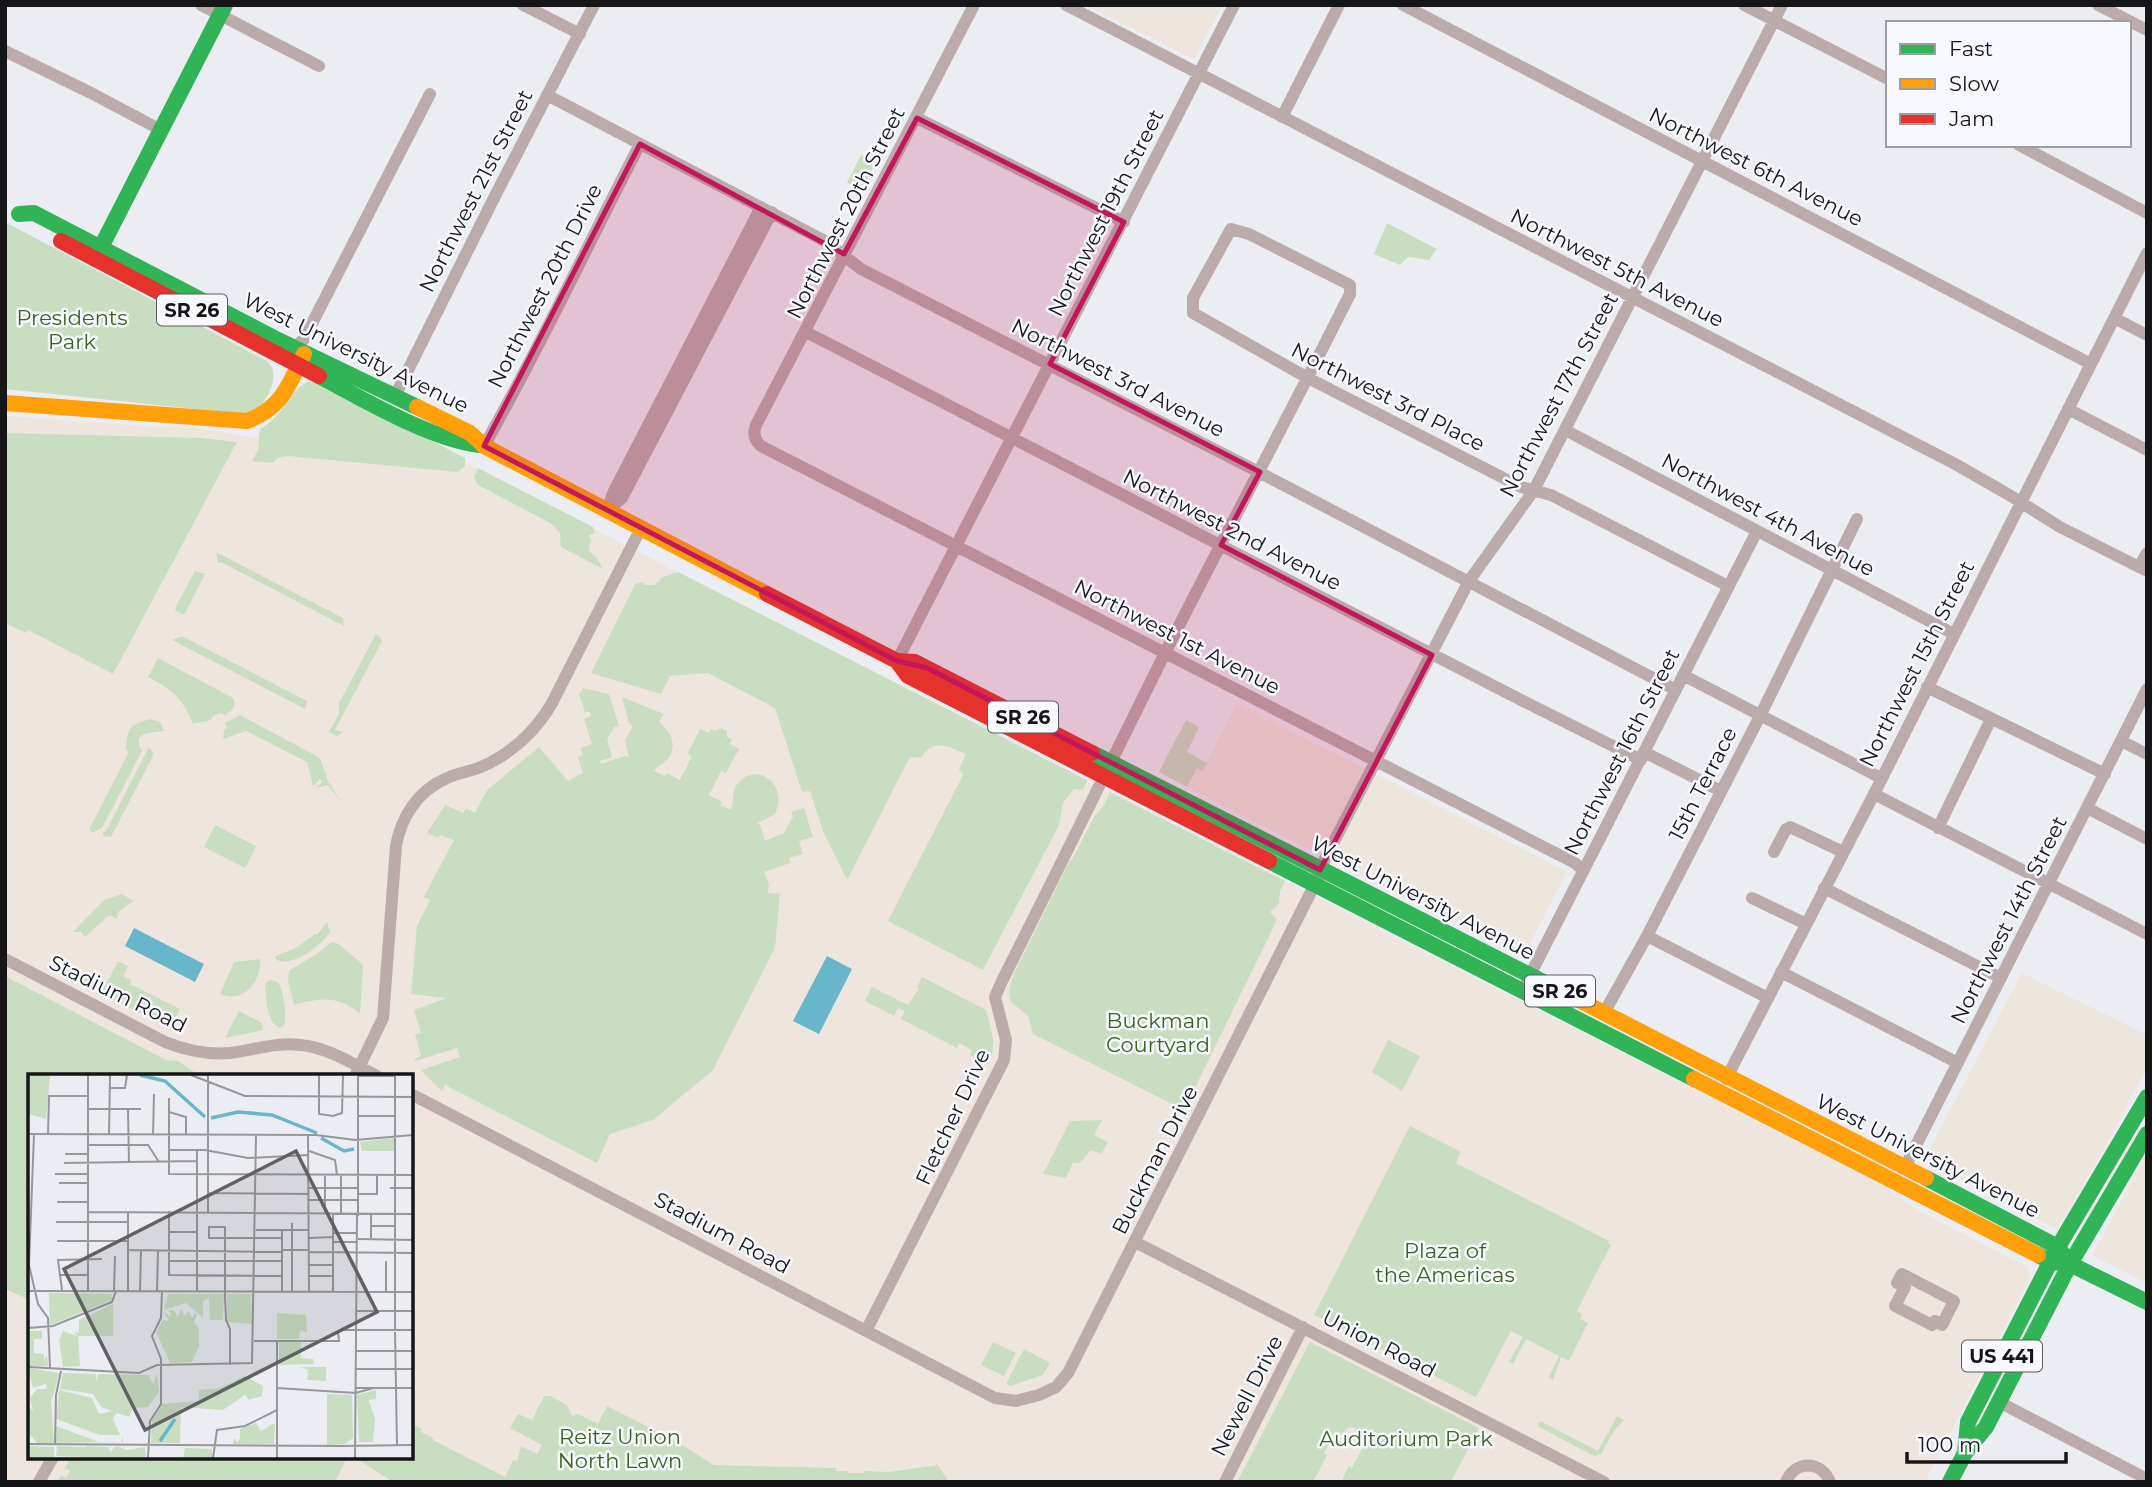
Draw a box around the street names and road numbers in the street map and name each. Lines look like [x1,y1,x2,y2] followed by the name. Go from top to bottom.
[414,85,538,296] street label: Northwest 21st Street
[1645,102,1867,231] street label: Northwest 6th Avenue
[781,103,910,323] street label: Northwest 20th Street
[1042,105,1169,320] street label: Northwest 19th Street
[482,179,607,392] street label: Northwest 20th Drive
[1506,203,1728,332] street label: Northwest 5th Avenue
[240,287,473,418] street label: West University Avenue
[1494,288,1623,501] street label: Northwest 17th Street
[157,294,227,326] road number: SR 26
[1008,313,1229,442] street label: Northwest 3rd Avenue
[1287,337,1489,456] street label: Northwest 3rd Place
[1657,448,1879,581] street label: Northwest 4th Avenue
[1119,464,1346,596] street label: Northwest 2nd Avenue
[1854,557,1979,771] street label: Northwest 15th Street
[1070,574,1284,699] street label: Northwest 1st Avenue
[1559,644,1685,859] street label: Northwest 16th Street
[988,702,1058,732] road number: SR 26
[1663,723,1742,845] street label: 15th Terrace
[1945,812,2072,1028] street label: Northwest 14th Street
[1307,830,1539,965] street label: West University Avenue
[45,949,191,1038] street label: Stadium Road
[1525,976,1595,1007] road number: SR 26
[910,1045,995,1189] street label: Fletcher Drive
[1106,1081,1203,1238] street label: Buckman Drive
[1812,1088,2044,1223] street label: West University Avenue
[650,1186,794,1279] street label: Stadium Road
[1318,1304,1440,1383] street label: Union Road
[1205,1331,1288,1460] street label: Newell Drive
[1962,1340,2042,1372] road number: US 441

